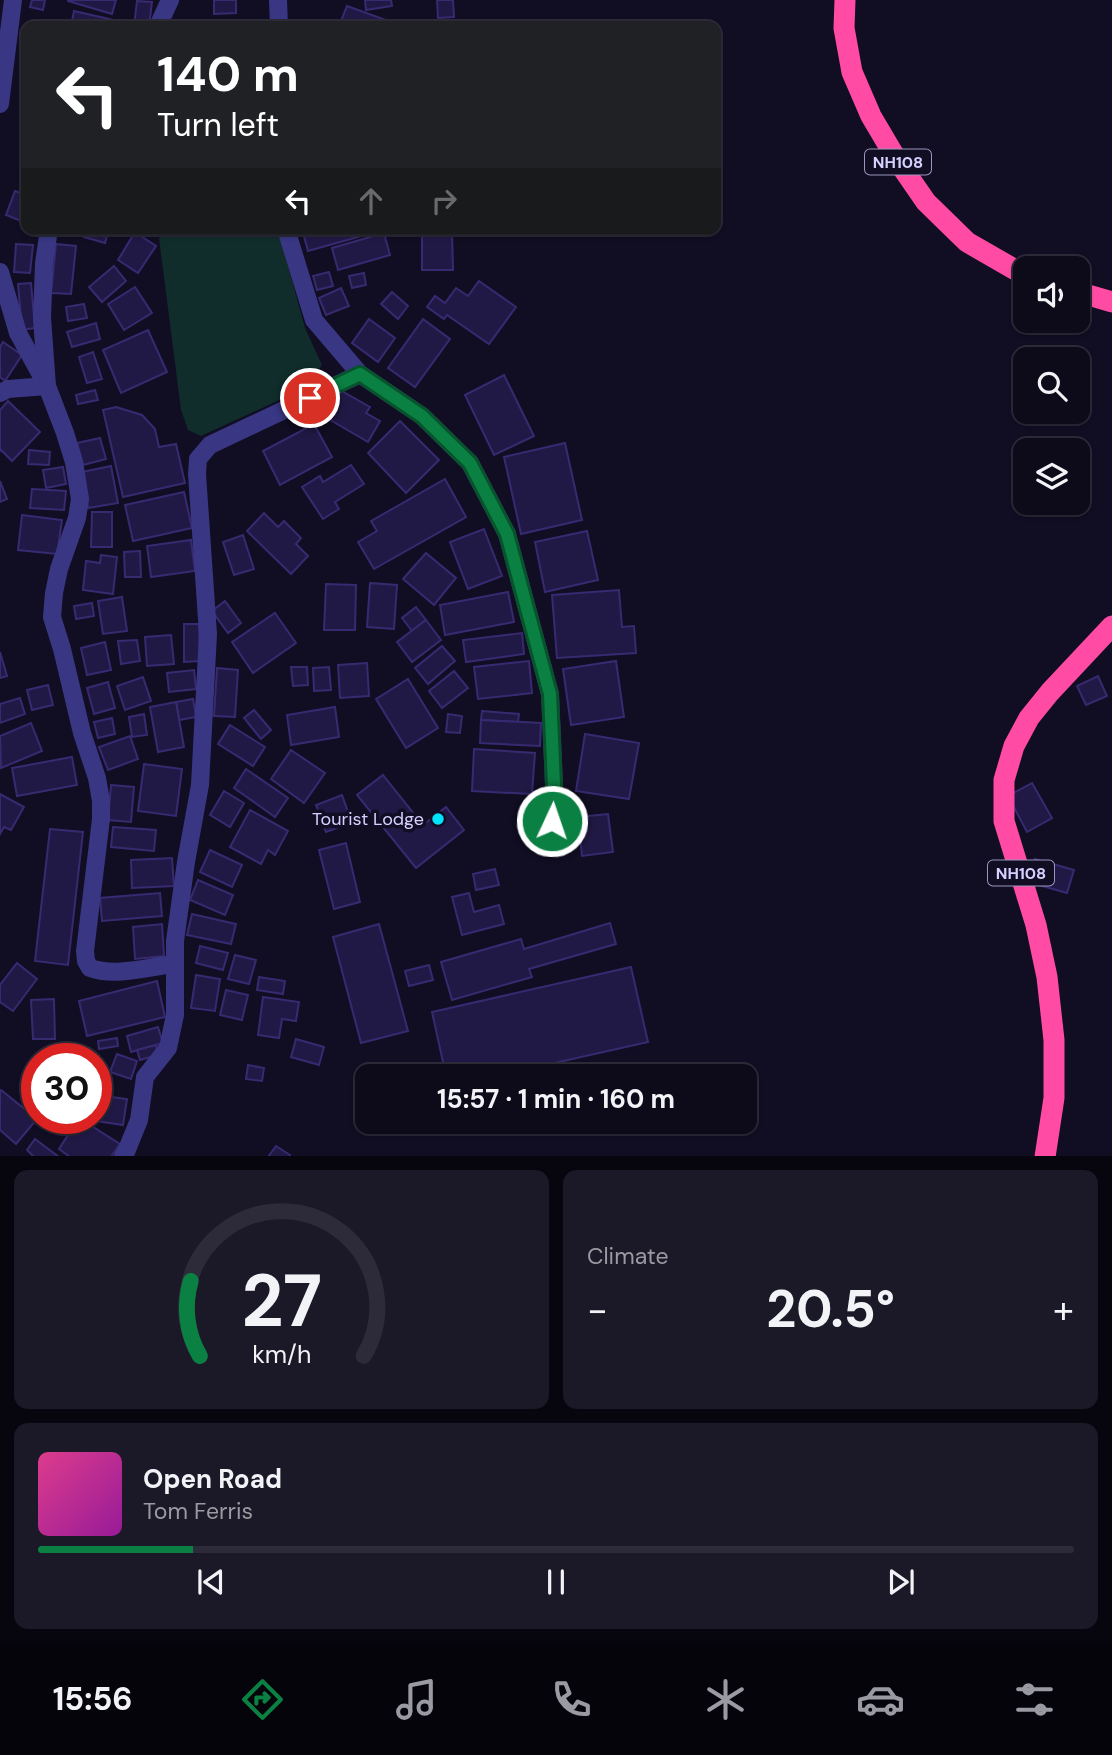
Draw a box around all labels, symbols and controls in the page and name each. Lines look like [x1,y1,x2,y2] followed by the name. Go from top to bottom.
[157,42,299,106] text: 140 m
[42,49,133,140] icon: left
[157,104,279,146] text: Turn left
[865,150,931,174] road number: NH108
[279,182,317,220] icon: left
[352,182,390,220] icon: ahead
[425,182,463,220] icon: right
[1013,256,1090,515] map controls
[1013,256,1090,333] button: sound
[1013,347,1090,424] button: search
[280,368,340,428] pin
[291,379,329,417] icon: arrive
[1013,438,1090,515] button: layers
[515,784,589,858] position arrow
[312,807,424,831] place label: Tourist Lodge
[430,811,446,827] marker: Tourist Lodge
[988,860,1054,886] road number: NH108
[21,1043,112,1134] speed limit sign: 30
[437,1082,675,1116] text: 15:57 · 1 min · 160 m
[587,1241,669,1271] text: Climate
[241,1254,322,1349] text: 27
[766,1275,895,1343] text: 20.5°
[587,1285,608,1335] text: −
[1053,1285,1074,1335] text: +
[252,1337,311,1370] text: km/h
[143,1462,282,1496] text: Open Road
[143,1496,253,1526] text: Tom Ferris
[192,1563,230,1601] icon: previous
[537,1563,575,1601] icon: pause
[882,1563,920,1601] icon: next
[238,1675,287,1724] icon: directions
[392,1675,441,1724] icon: music
[547,1675,596,1724] icon: phone
[701,1675,750,1724] icon: climate
[856,1675,905,1724] icon: car
[1010,1675,1059,1724] icon: filters
[53,1678,133,1720] text: 15:56

